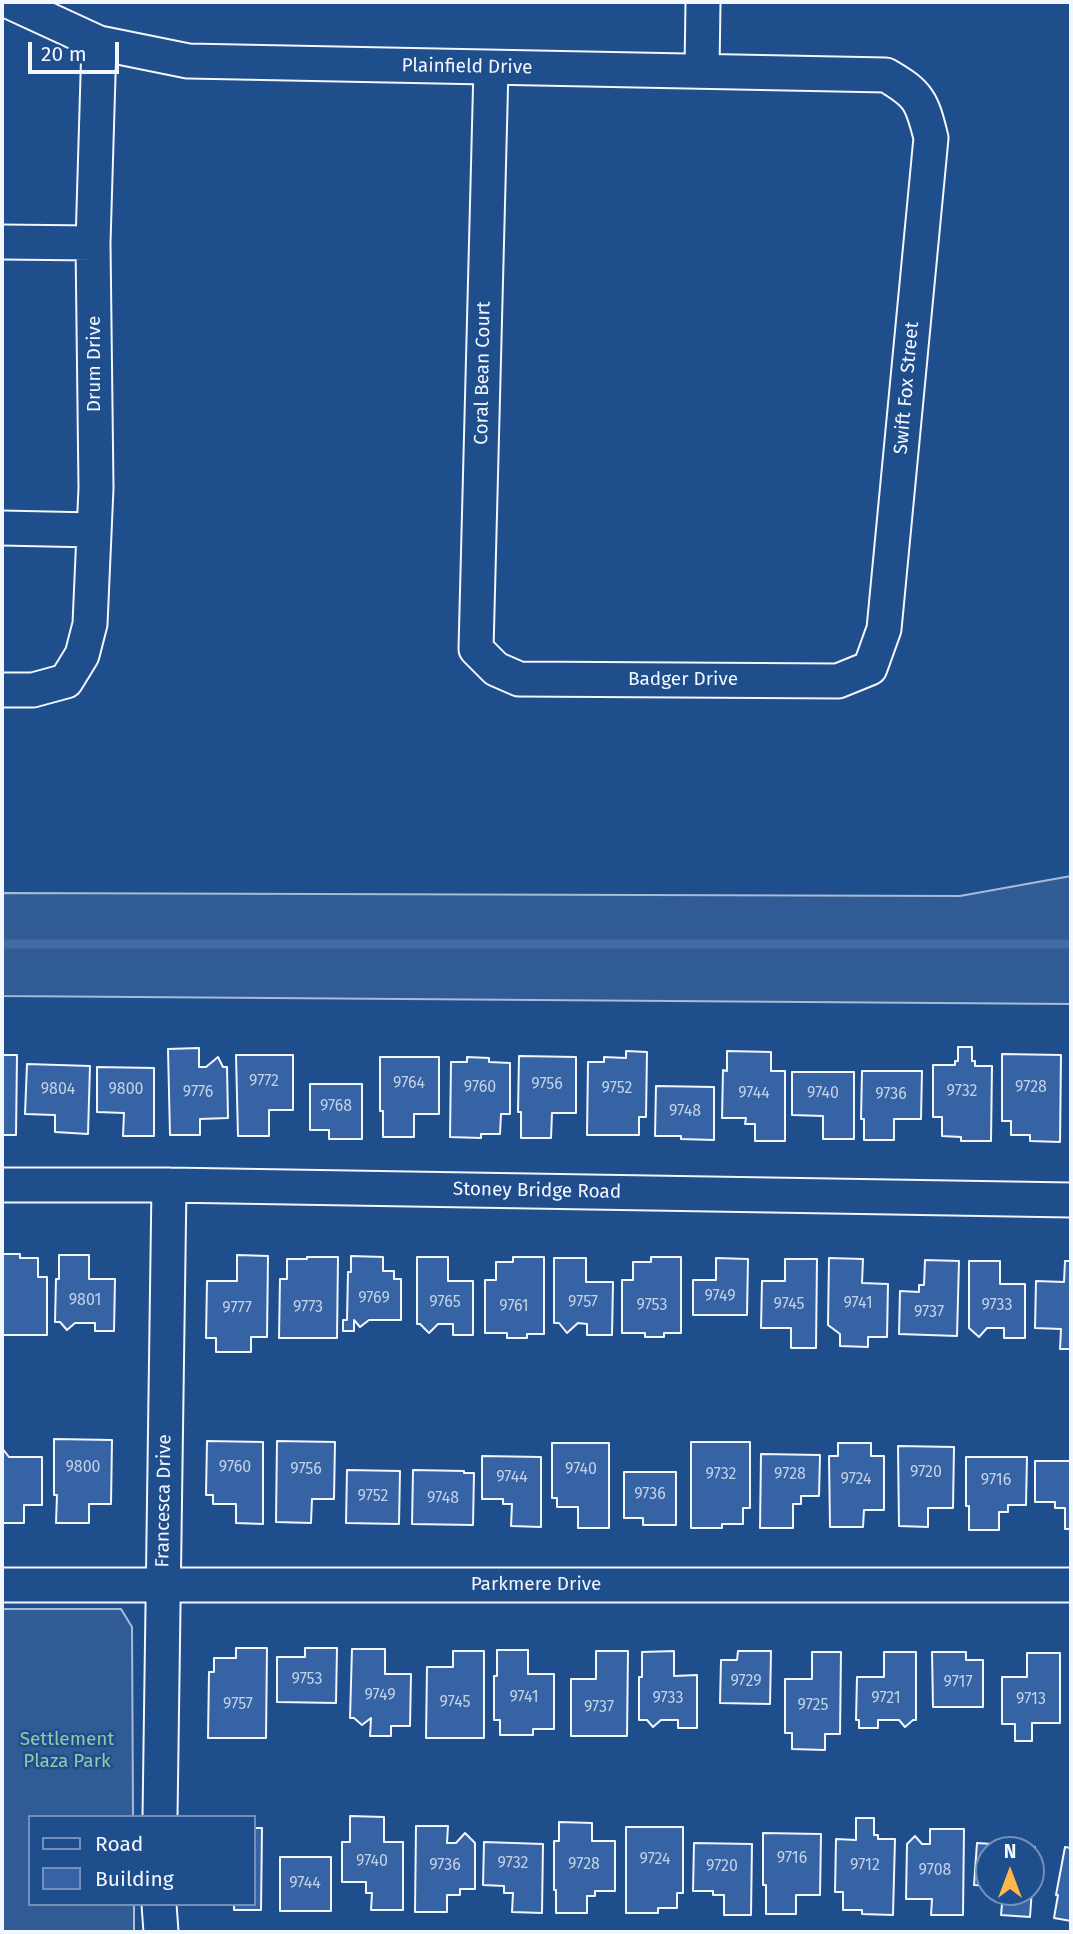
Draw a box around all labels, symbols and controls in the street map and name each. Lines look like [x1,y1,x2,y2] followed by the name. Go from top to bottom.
[32,28,122,72] scale bar
[41,41,87,67] text: 20 m
[401,54,533,80] street label: Plainfield Drive
[470,301,496,445] street label: Coral Bean Court
[84,316,106,412] street label: Drum Drive
[890,321,924,455] street label: Swift Fox Street
[628,669,738,691] street label: Badger Drive
[249,1072,279,1092] house number: 9772
[393,1074,425,1094] house number: 9764
[531,1075,563,1095] house number: 9756
[464,1078,496,1098] house number: 9760
[1015,1078,1047,1098] house number: 9728
[602,1079,632,1099] house number: 9752
[41,1080,75,1100] house number: 9804
[108,1080,144,1100] house number: 9800
[947,1082,977,1102] house number: 9732
[183,1083,213,1103] house number: 9776
[738,1084,770,1104] house number: 9744
[807,1084,839,1104] house number: 9740
[875,1085,907,1105] house number: 9736
[320,1097,352,1117] house number: 9768
[669,1102,701,1122] house number: 9748
[453,1178,621,1204] street label: Stoney Bridge Road
[704,1287,736,1307] house number: 9749
[358,1289,390,1309] house number: 9769
[69,1291,101,1311] house number: 9801
[429,1293,461,1313] house number: 9765
[568,1293,598,1313] house number: 9757
[843,1294,873,1314] house number: 9741
[774,1295,804,1315] house number: 9745
[637,1296,667,1316] house number: 9753
[981,1296,1013,1316] house number: 9733
[499,1297,529,1317] house number: 9761
[293,1298,323,1318] house number: 9773
[222,1299,252,1319] house number: 9777
[914,1303,944,1323] house number: 9737
[151,1434,177,1568] street label: Francesca Drive
[65,1458,101,1478] house number: 9800
[219,1458,251,1478] house number: 9760
[290,1460,322,1480] house number: 9756
[565,1460,597,1480] house number: 9740
[910,1463,942,1483] house number: 9720
[706,1465,736,1485] house number: 9732
[774,1465,806,1485] house number: 9728
[496,1468,528,1488] house number: 9744
[840,1470,872,1490] house number: 9724
[981,1471,1011,1491] house number: 9716
[634,1485,666,1505] house number: 9736
[358,1487,388,1507] house number: 9752
[427,1489,459,1509] house number: 9748
[471,1574,601,1596] street label: Parkmere Drive
[292,1670,322,1690] house number: 9753
[730,1672,762,1692] house number: 9729
[943,1673,973,1693] house number: 9717
[364,1686,396,1706] house number: 9749
[509,1688,539,1708] house number: 9741
[652,1689,684,1709] house number: 9733
[871,1689,901,1709] house number: 9721
[1016,1690,1046,1710] house number: 9713
[440,1693,470,1713] house number: 9745
[223,1695,253,1715] house number: 9757
[798,1696,828,1716] house number: 9725
[584,1698,614,1718] house number: 9737
[20,1729,114,1773] park label: Settlement Plaza Park
[28,1815,256,1906] legend
[95,1831,143,1857] text: Road
[975,1836,1045,1906] north arrow
[1004,1840,1016,1863] text: N
[777,1849,807,1869] house number: 9716
[639,1850,671,1870] house number: 9724
[356,1852,388,1872] house number: 9740
[498,1854,528,1874] house number: 9732
[568,1855,600,1875] house number: 9728
[429,1856,461,1876] house number: 9736
[850,1856,880,1876] house number: 9712
[706,1857,738,1877] house number: 9720
[919,1861,951,1881] house number: 9708
[95,1866,174,1892] text: Building
[289,1874,321,1894] house number: 9744

